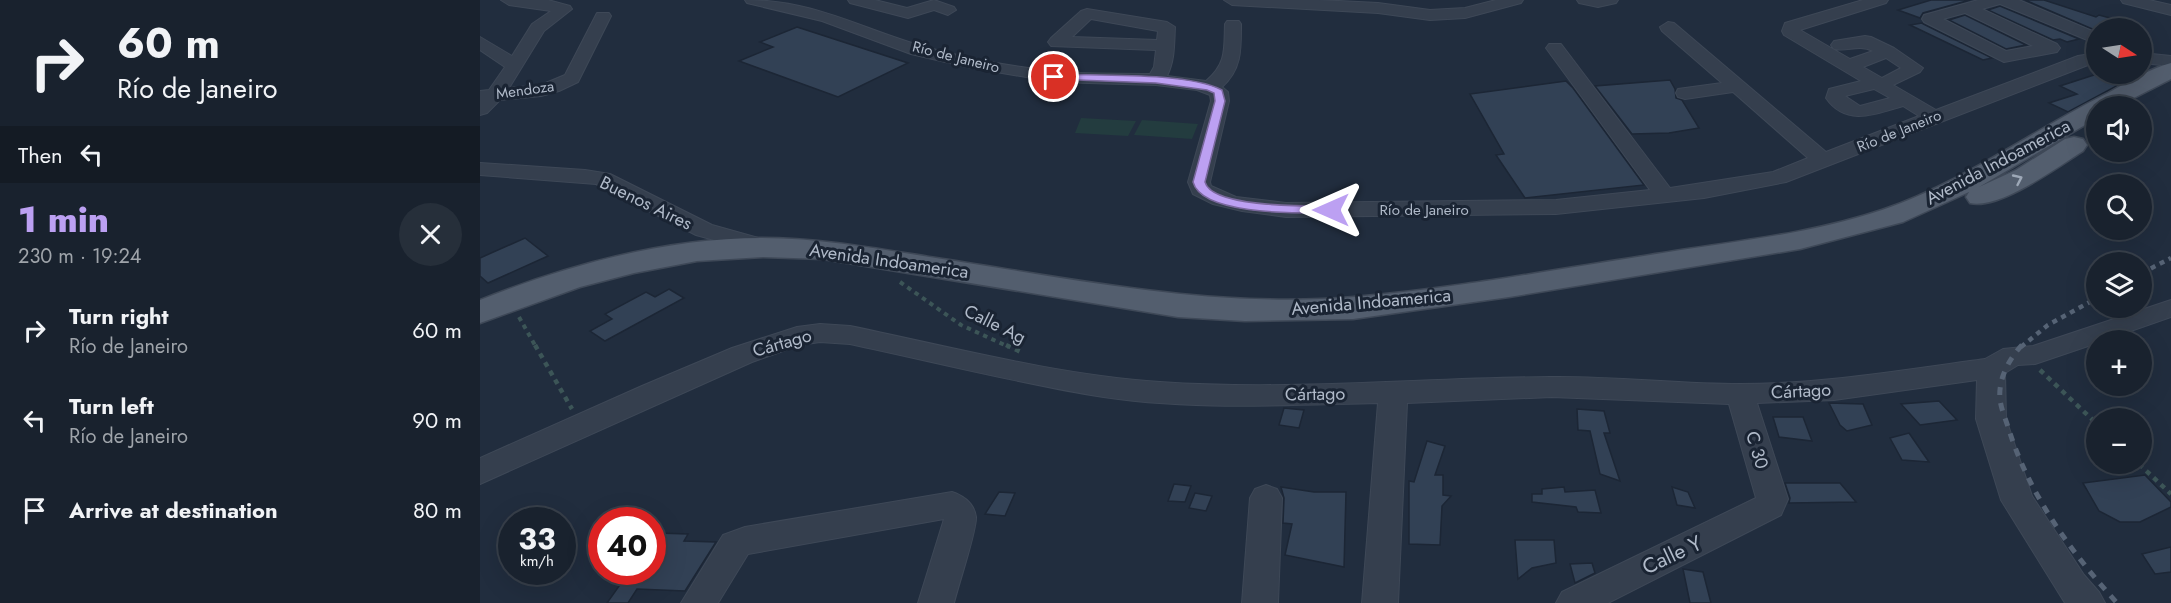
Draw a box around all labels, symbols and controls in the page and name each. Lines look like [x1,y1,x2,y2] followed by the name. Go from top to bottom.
[117,13,220,74] text: 60 m
[2086,18,2152,84] north arrow
[2086,18,2152,474] map controls
[18,24,96,102] icon: right
[910,36,1002,78] street label: Río de Janeiro
[1028,51,1079,102] pin
[1037,60,1070,93] icon: arrive
[117,69,278,108] text: Río de Janeiro
[495,75,555,105] street label: Mendoza
[2086,96,2152,162] button: sound
[1854,104,1944,158] street label: Río de Janeiro
[1921,113,2075,211] street label: Avenida Indoamerica
[75,138,108,171] icon: left
[18,139,63,171] text: Then
[596,169,696,237] street label: Buenos Aires
[2086,174,2152,240] button: search
[2012,175,2023,187] one-way arrow
[1299,178,1363,242] position arrow
[18,193,109,245] text: 1 min
[1379,199,1469,221] street label: Río de Janeiro
[399,203,462,266] button: close
[808,237,970,285] street label: Avenida Indoamerica
[18,242,141,271] text: 230 m · 19:24
[2086,252,2152,318] button: layers
[1290,282,1452,322] street label: Avenida Indoamerica
[960,298,1030,350] street label: Calle Ag
[69,300,169,332] text: Turn right
[18,314,51,347] icon: right
[412,314,462,346] text: 60 m
[749,322,815,364] street label: Cártago
[2086,330,2152,396] button: +
[69,332,188,361] text: Río de Janeiro
[1770,376,1832,406] street label: Cártago
[1285,380,1346,408] street label: Cártago
[69,390,154,422] text: Turn left
[18,404,51,437] icon: left
[412,404,462,436] text: 90 m
[2086,408,2152,474] button: −
[69,422,188,451] text: Río de Janeiro
[1739,428,1775,472] street label: C 30
[18,494,51,527] icon: arrive
[69,494,278,526] text: Arrive at destination
[413,494,462,526] text: 80 m
[588,507,666,585] speed limit sign: 40
[518,517,556,560] text: 33
[1637,528,1707,582] street label: Calle Y
[520,550,554,572] text: km/h

